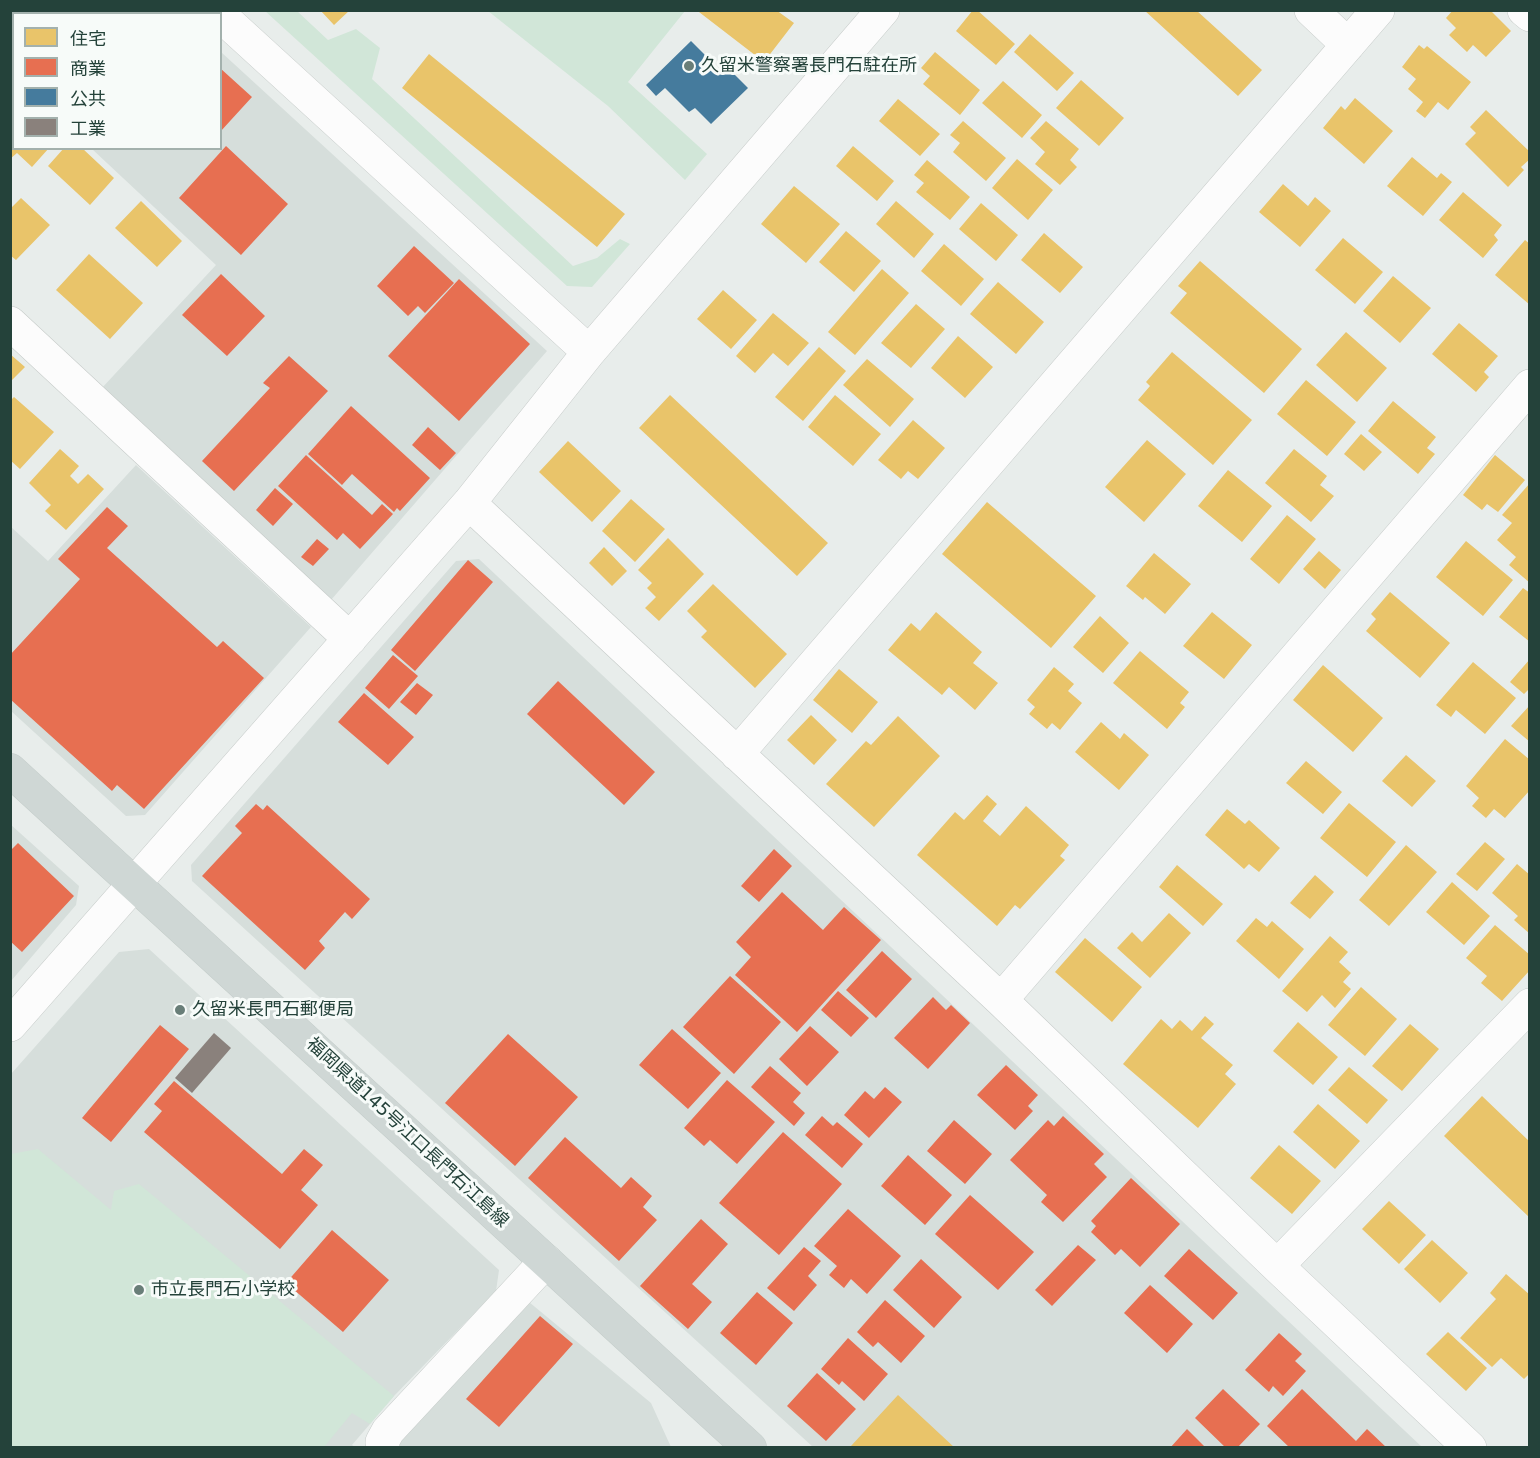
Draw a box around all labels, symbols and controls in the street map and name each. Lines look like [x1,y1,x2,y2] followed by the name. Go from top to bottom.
[12,12,222,150] legend
[70,28,106,49] text: 住宅
[701,55,917,77] place label: 久留米警察署長門石駐在所
[70,58,106,79] text: 商業
[682,59,696,73] marker: 久留米警察署長門石駐在所
[70,88,106,109] text: 公共
[70,118,106,139] text: 工業
[192,999,354,1021] place label: 久留米長門石郵便局
[173,1003,187,1017] marker: 久留米長門石郵便局
[302,1034,512,1232] street label: 福岡県道145号江口長門石江島線
[151,1279,295,1301] place label: 市立長門石小学校
[132,1283,146,1297] marker: 市立長門石小学校

